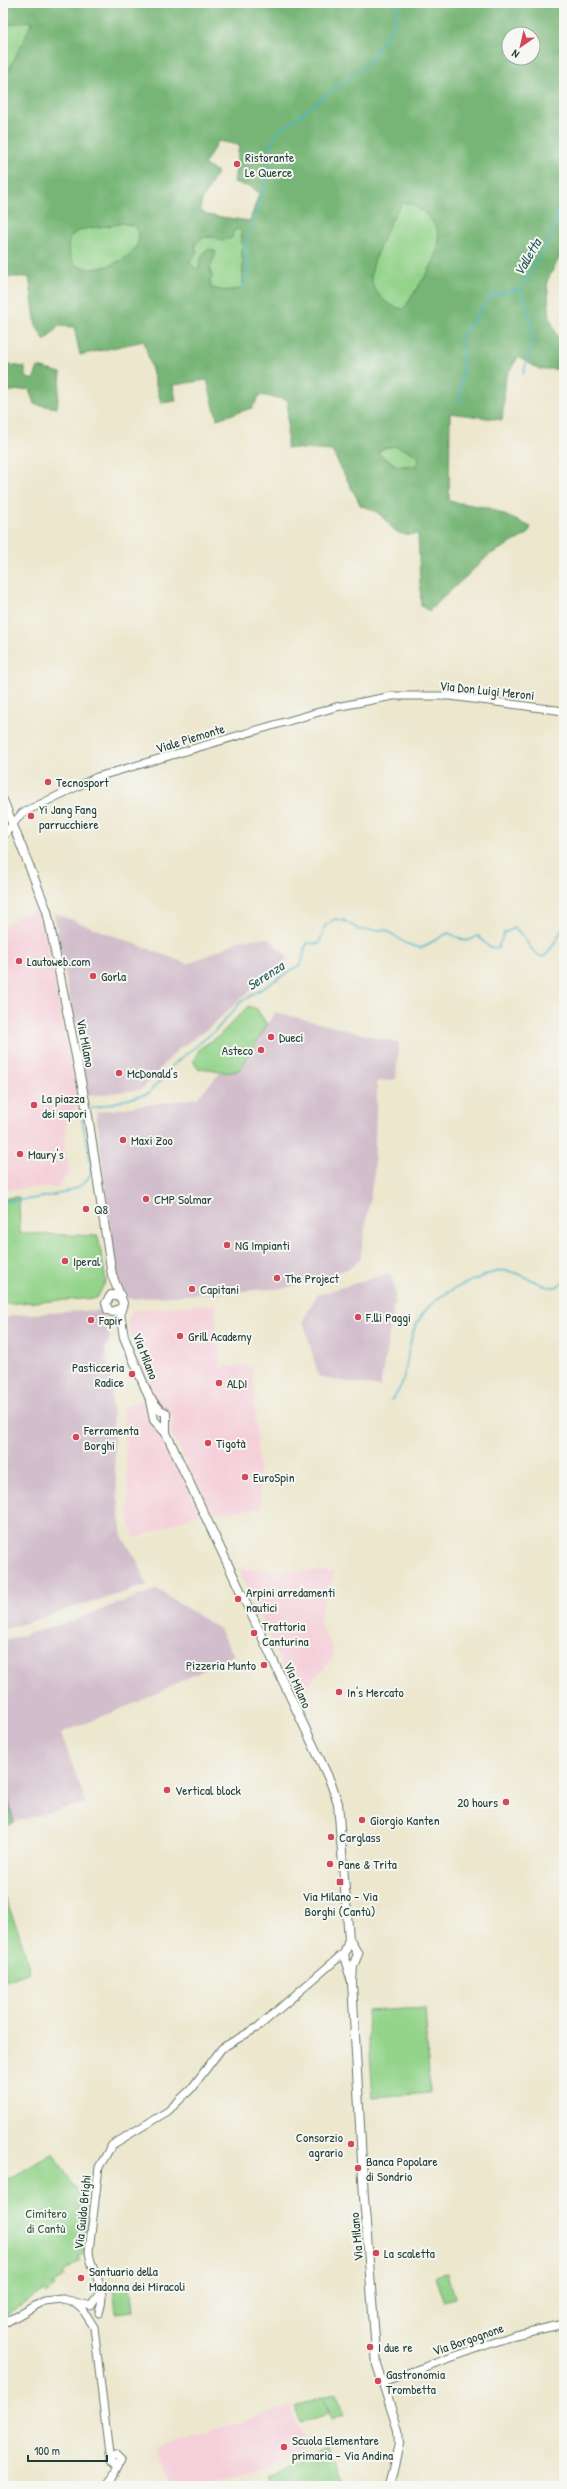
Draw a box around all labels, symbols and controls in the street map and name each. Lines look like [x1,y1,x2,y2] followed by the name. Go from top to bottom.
[501,26,541,66] north arrow
[509,47,522,62] text: N
[245,148,294,181] place label: Ristorante Le Querce
[232,159,242,169] marker: Ristorante Le Querce
[509,234,546,279] water label: Valletta
[439,676,535,704] street label: Via Don Luigi Meroni
[153,719,227,757] street label: Viale Piemonte
[56,773,109,791] place label: Tecnosport
[43,777,53,787] marker: Tecnosport
[39,800,99,833] place label: Yi Jang Fang parrucchiere
[26,811,36,821] marker: Yi Jang Fang parrucchiere
[27,952,90,970] place label: Lautoweb.com
[243,955,289,994] water label: Serenza
[14,956,24,966] marker: Lautoweb.com
[101,967,126,985] place label: Gorla
[88,971,98,981] marker: Gorla
[73,1017,99,1069] street label: Via Milano
[279,1028,304,1046] place label: Dueci
[266,1032,276,1042] marker: Dueci
[222,1041,253,1059] place label: Asteco
[256,1045,266,1055] marker: Asteco
[127,1064,178,1082] place label: McDonald's
[114,1068,124,1078] marker: McDonald's
[42,1089,87,1122] place label: La piazza dei sapori
[29,1100,39,1110] marker: La piazza dei sapori
[131,1131,173,1149] place label: Maxi Zoo
[118,1135,128,1145] marker: Maxi Zoo
[28,1145,64,1163] place label: Maury's
[15,1149,25,1159] marker: Maury's
[154,1190,212,1208] place label: CMP Solmar
[141,1194,151,1204] marker: CMP Solmar
[94,1200,109,1218] place label: Q8
[81,1204,91,1214] marker: Q8
[235,1236,290,1254] place label: NG Impianti
[222,1240,232,1250] marker: NG Impianti
[73,1252,101,1270] place label: Iperal
[60,1256,70,1266] marker: Iperal
[285,1269,339,1287] place label: The Project
[272,1273,282,1283] marker: The Project
[200,1280,239,1298] place label: Capitani
[187,1284,197,1294] marker: Capitani
[365,1308,411,1326] place label: F.lli Paggi
[98,1311,122,1329] place label: Fapir
[353,1312,363,1322] marker: F.lli Paggi
[86,1315,96,1325] marker: Fapir
[188,1327,252,1345] place label: Grill Academy
[129,1330,163,1382] street label: Via Milano
[175,1331,185,1341] marker: Grill Academy
[72,1358,124,1391] place label: Pasticceria Radice
[127,1369,137,1379] marker: Pasticceria Radice
[227,1374,247,1392] place label: ALDI
[214,1378,224,1388] marker: ALDI
[83,1421,139,1454] place label: Ferramenta Borghi
[71,1432,81,1442] marker: Ferramenta Borghi
[216,1434,246,1452] place label: Tigotà
[203,1438,213,1448] marker: Tigotà
[253,1468,295,1486] place label: EuroSpin
[240,1472,250,1482] marker: EuroSpin
[246,1583,335,1616] place label: Arpini arredamenti nautici
[233,1594,243,1604] marker: Arpini arredamenti nautici
[262,1617,309,1650] place label: Trattoria Canturina
[249,1628,259,1638] marker: Trattoria Canturina
[186,1656,256,1674] place label: Pizzeria Munto
[280,1659,316,1711] street label: Via Milano
[259,1660,269,1670] marker: Pizzeria Munto
[347,1683,404,1701] place label: In's Mercato
[334,1687,344,1697] marker: In's Mercato
[175,1781,242,1799] place label: Vertical block
[162,1785,172,1795] marker: Vertical block
[457,1793,498,1811] place label: 20 hours
[501,1797,511,1807] marker: 20 hours
[370,1811,440,1829] place label: Giorgio Kanten
[357,1815,367,1825] marker: Giorgio Kanten
[339,1828,381,1846] place label: Carglass
[326,1832,336,1842] marker: Carglass
[338,1855,397,1873] place label: Pane & Trita
[325,1859,335,1869] marker: Pane & Trita
[335,1877,345,1887] marker: Via Milano - Via Borghi (Cantù)
[302,1887,378,1920] place label: Via Milano - Via Borghi (Cantù)
[296,2128,343,2161] place label: Consorzio agrario
[346,2139,356,2149] marker: Consorzio agrario
[366,2152,438,2185] place label: Banca Popolare di Sondrio
[353,2163,363,2173] marker: Banca Popolare di Sondrio
[69,2174,95,2250] street label: Via Guido Brighi
[25,2204,67,2237] park label: Cimitero di Cantù
[345,2212,367,2262] street label: Via Milano
[384,2244,435,2262] place label: La scaletta
[371,2248,381,2258] marker: La scaletta
[89,2262,186,2295] place label: Santuario della Madonna dei Miracoli
[76,2273,86,2283] marker: Santuario della Madonna dei Miracoli
[430,2318,506,2360] street label: Via Borgognone
[378,2338,413,2356] place label: I due re
[365,2342,375,2352] marker: I due re
[386,2365,445,2398] place label: Gastronomia Trombetta
[373,2376,383,2386] marker: Gastronomia Trombetta
[292,2431,393,2464] place label: Scuola Elementare primaria - Via Andina
[28,2437,107,2463] scale bar
[34,2442,60,2459] text: 100 m
[279,2442,289,2452] marker: Scuola Elementare primaria - Via Andina

